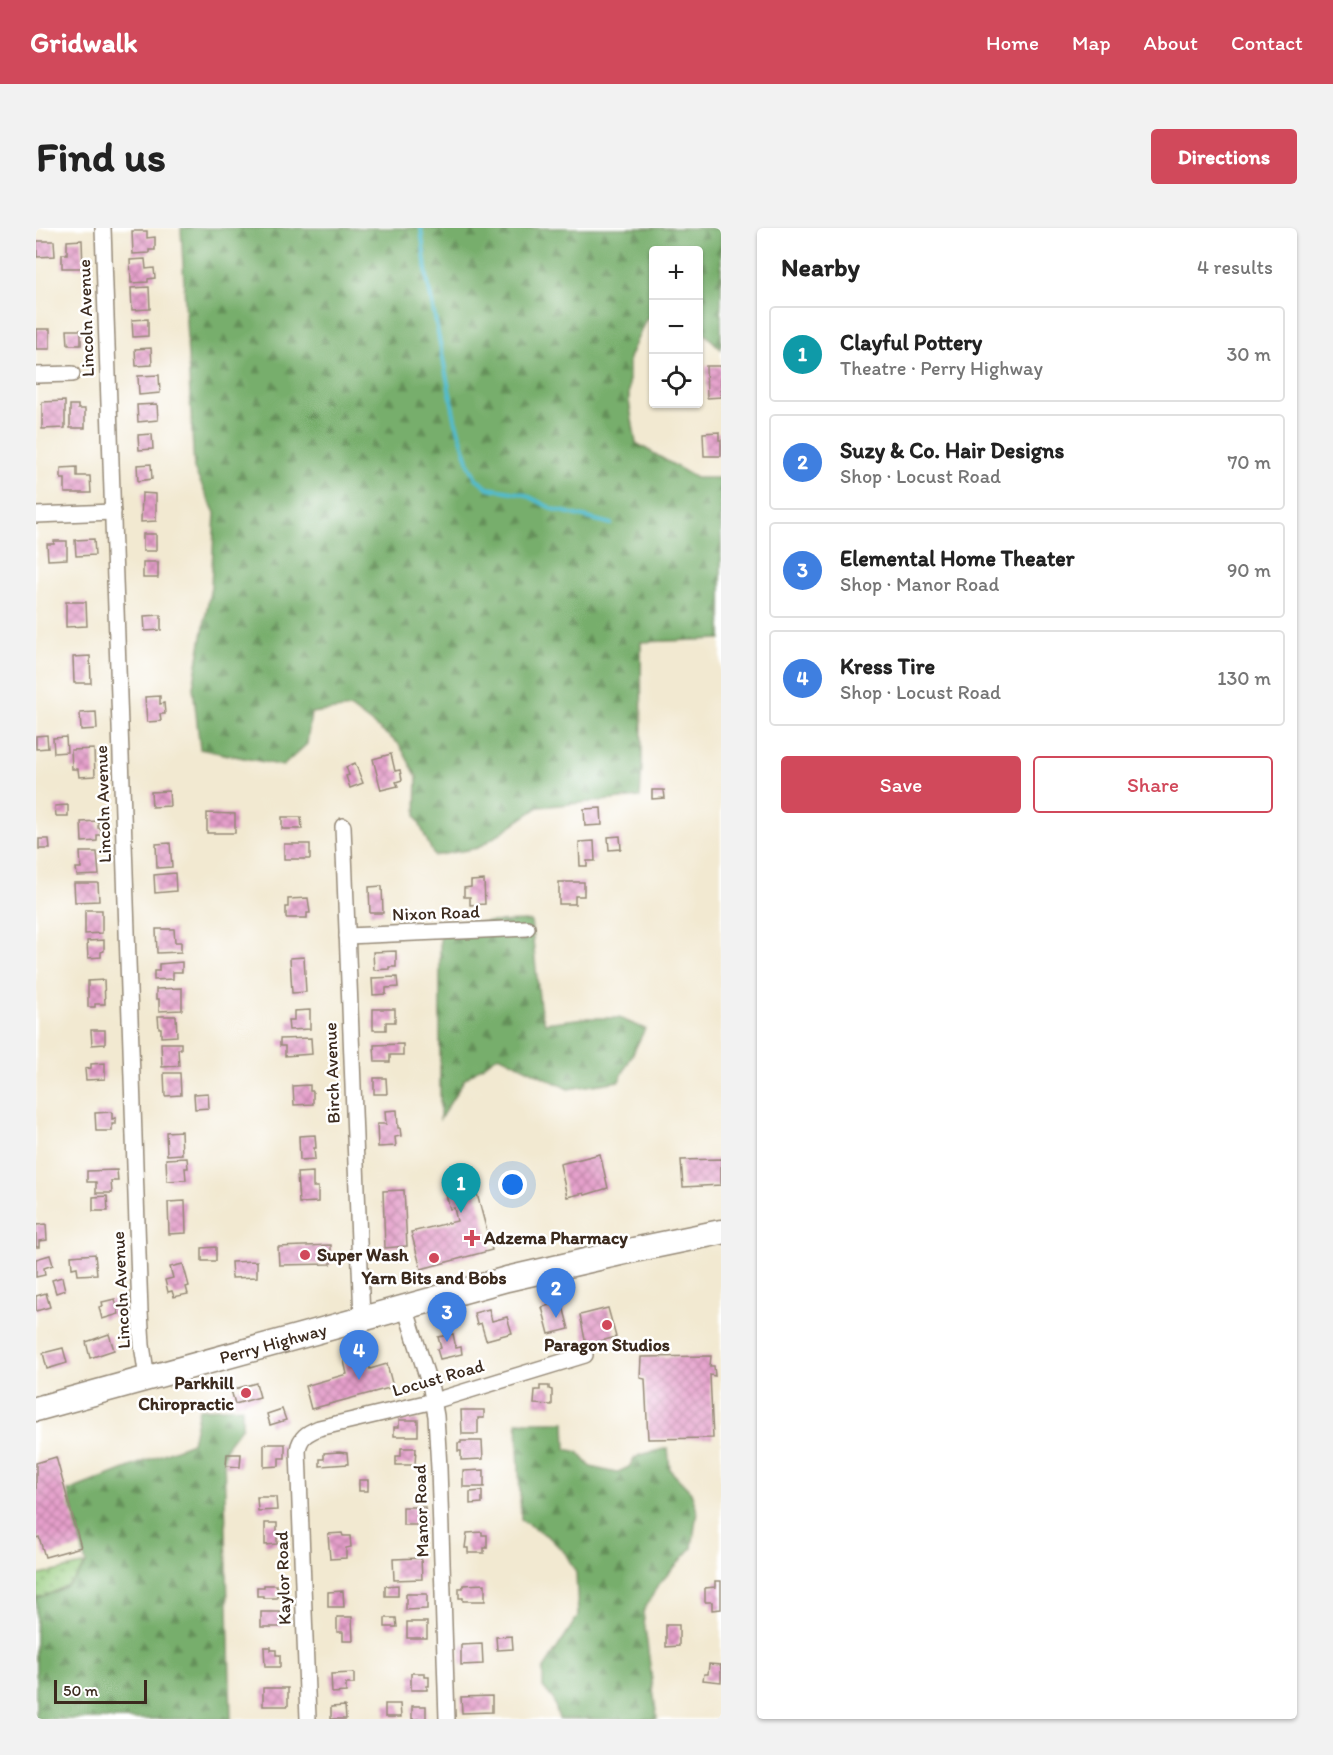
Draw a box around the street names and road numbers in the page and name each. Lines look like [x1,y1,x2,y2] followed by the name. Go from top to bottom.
[73,259,99,377] street label: Lincoln Avenue
[90,745,116,863] street label: Lincoln Avenue
[392,900,481,926] street label: Nixon Road
[319,1022,345,1124] street label: Birch Avenue
[107,1231,135,1349] street label: Lincoln Avenue
[217,1318,330,1369] street label: Perry Highway
[389,1354,487,1402] street label: Locust Road
[408,1464,434,1558] street label: Manor Road
[270,1531,296,1625] street label: Kaylor Road

